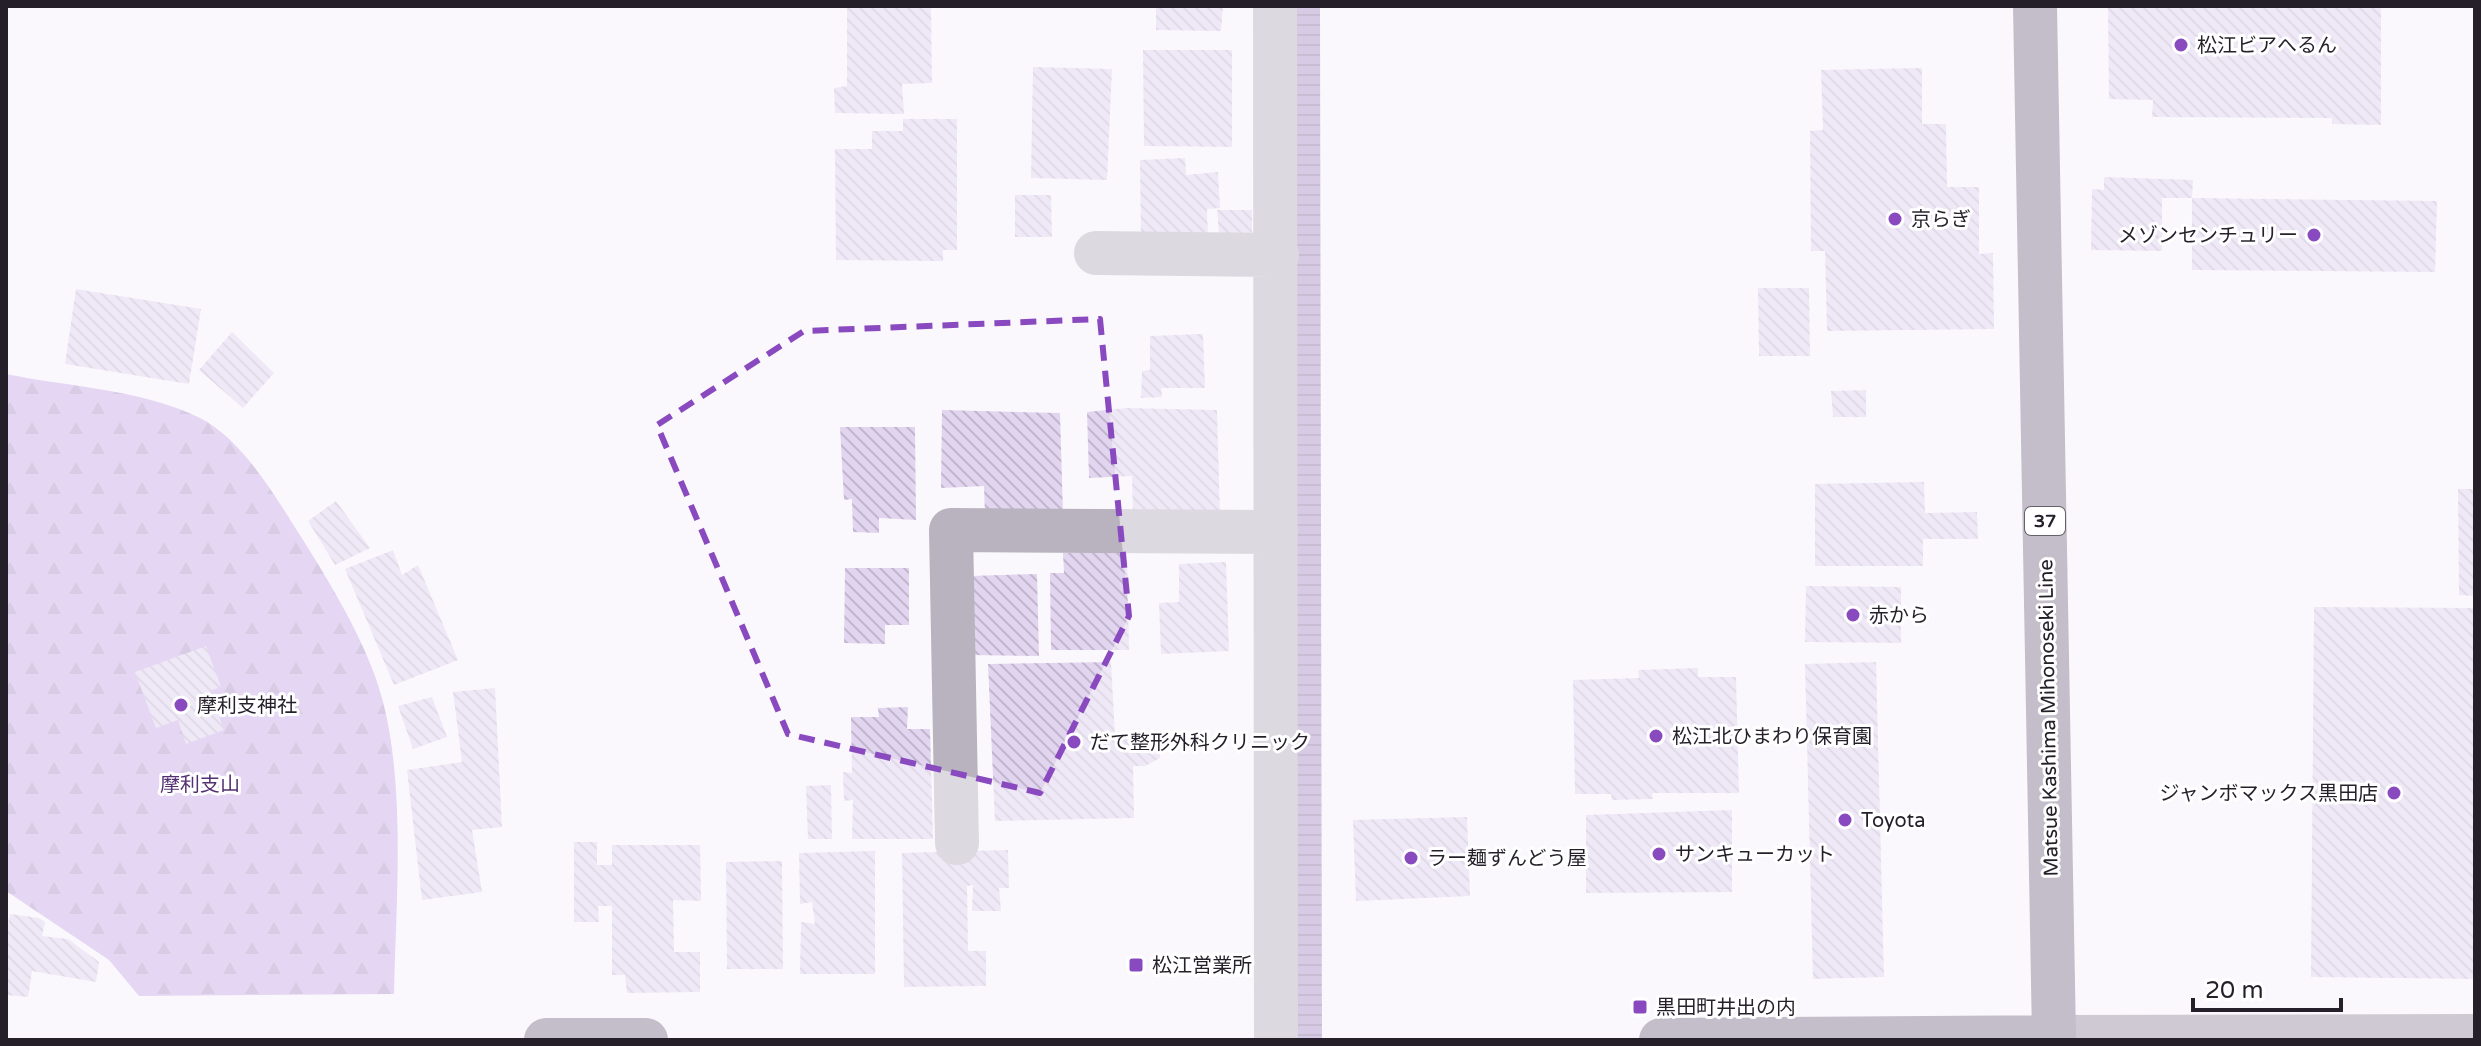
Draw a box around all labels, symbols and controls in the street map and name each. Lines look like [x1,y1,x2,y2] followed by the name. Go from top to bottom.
[2197,34,2337,58] place label: 松江ビアへるん
[2172,36,2190,54] marker: 松江ビアへるん
[1911,208,1971,232] place label: 京らぎ
[1886,210,1904,228] marker: 京らぎ
[2118,224,2298,248] place label: メゾンセンチュリー
[2305,226,2323,244] marker: メゾンセンチュリー
[2025,507,2065,535] road number: 37
[2034,559,2064,877] street label: Matsue Kashima Mihonoseki Line
[1869,604,1929,628] place label: 赤から
[1844,606,1862,624] marker: 赤から
[197,694,297,718] place label: 摩利支神社
[172,696,190,714] marker: 摩利支神社
[1672,725,1872,749] place label: 松江北ひまわり保育園
[1647,727,1665,745] marker: 松江北ひまわり保育園
[1090,731,1310,755] place label: だて整形外科クリニック
[1065,733,1083,751] marker: だて整形外科クリニック
[160,773,240,797] park label: 摩利支山
[2160,782,2378,806] place label: ジャンボマックス黒田店
[2385,784,2403,802] marker: ジャンボマックス黒田店
[1861,809,1925,833] place label: Toyota
[1836,811,1854,829] marker: Toyota
[1675,843,1835,867] place label: サンキューカット
[1650,845,1668,863] marker: サンキューカット
[1427,847,1586,871] place label: ラー麺ずんどう屋
[1402,849,1420,867] marker: ラー麺ずんどう屋
[1152,954,1252,978] place label: 松江営業所
[1127,956,1145,974] marker: 松江営業所
[2193,962,2341,1012] scale bar
[2205,976,2263,1005] text: 20 m
[1656,996,1796,1020] place label: 黒田町井出の内
[1631,998,1649,1016] marker: 黒田町井出の内

